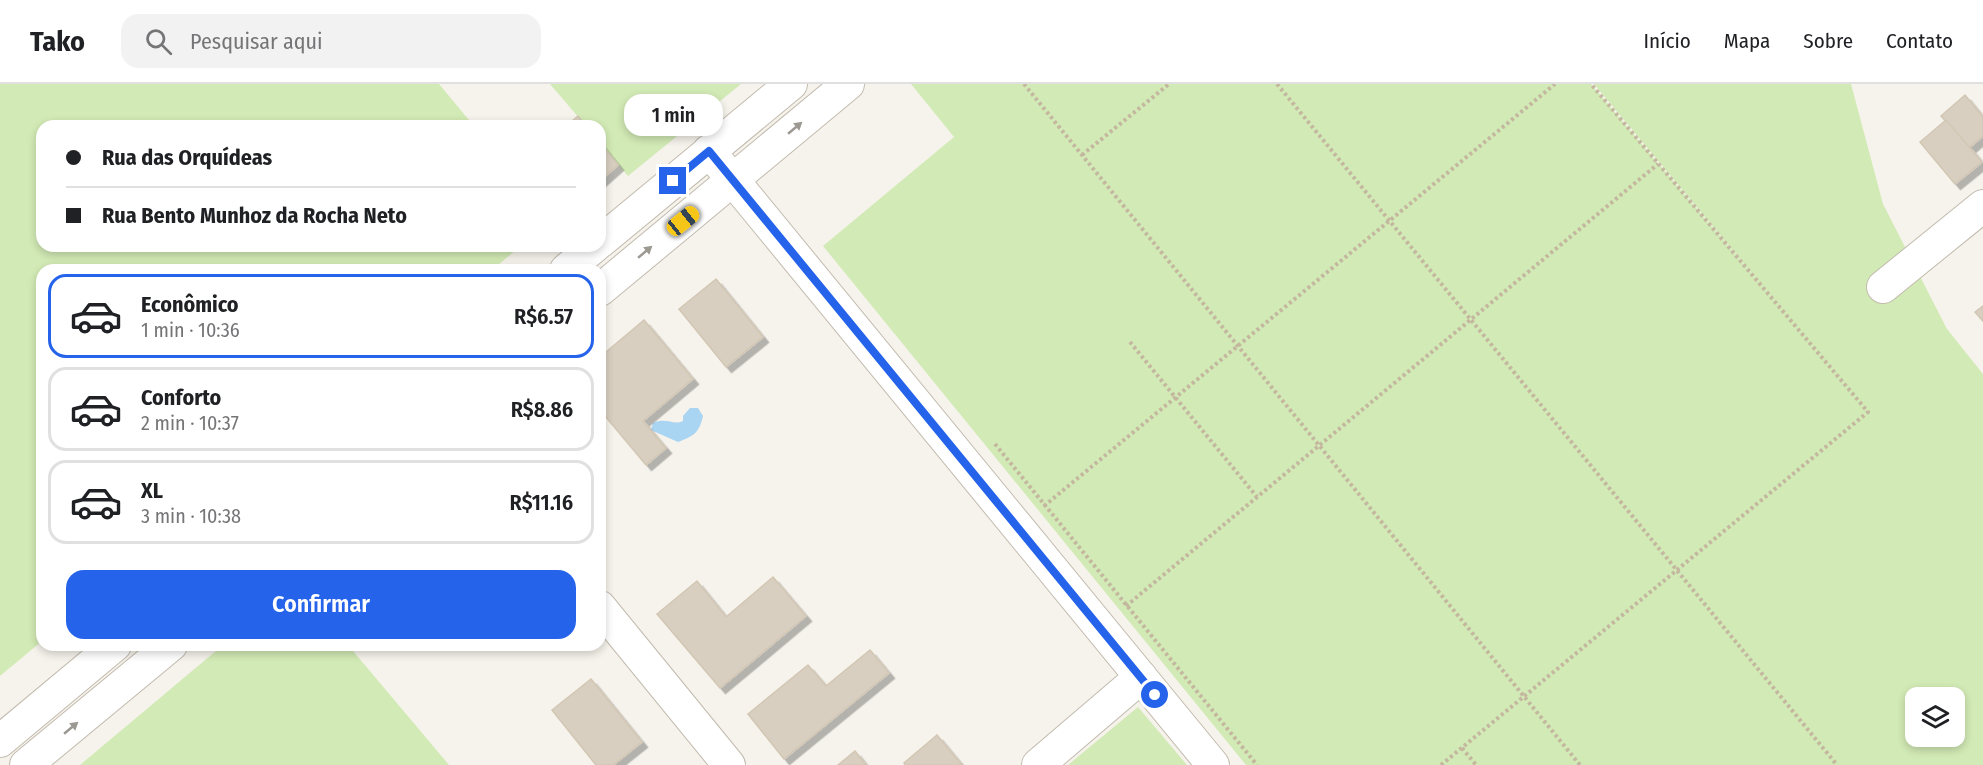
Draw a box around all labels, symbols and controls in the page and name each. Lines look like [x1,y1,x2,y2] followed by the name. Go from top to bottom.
[121,14,541,68] search box
[30,25,85,58] text: Tako
[142,25,175,58] icon: search
[190,28,323,55] text: Pesquisar aqui
[1644,28,1691,54] text: Início
[1724,28,1770,54] text: Mapa
[1803,28,1853,54] text: Sobre
[1886,28,1953,54] text: Contato
[624,94,722,136] callout: 1 min
[652,103,695,127] text: 1 min
[787,122,802,135] one-way arrow
[102,144,272,171] text: Rua das Orquídeas
[659,167,686,194] route end
[102,202,407,229] text: Rua Bento Munhoz da Rocha Neto
[663,203,703,239] car
[637,246,653,259] one-way arrow
[69,289,123,343] icon: car
[141,291,239,318] text: Econômico
[514,303,573,330] text: R$6.57
[141,318,240,342] text: 1 min · 10:36
[69,382,123,436] icon: car
[141,384,221,411] text: Conforto
[511,396,573,423] text: R$8.86
[141,411,239,435] text: 2 min · 10:37
[69,475,123,529] icon: car
[141,477,163,504] text: XL
[510,489,573,516] text: R$11.16
[141,504,241,528] text: 3 min · 10:38
[66,570,576,639] button: Confirmar
[1141,681,1168,708] route start
[1905,687,1965,747] map controls
[1905,687,1965,747] button: layers
[63,721,79,734] one-way arrow

